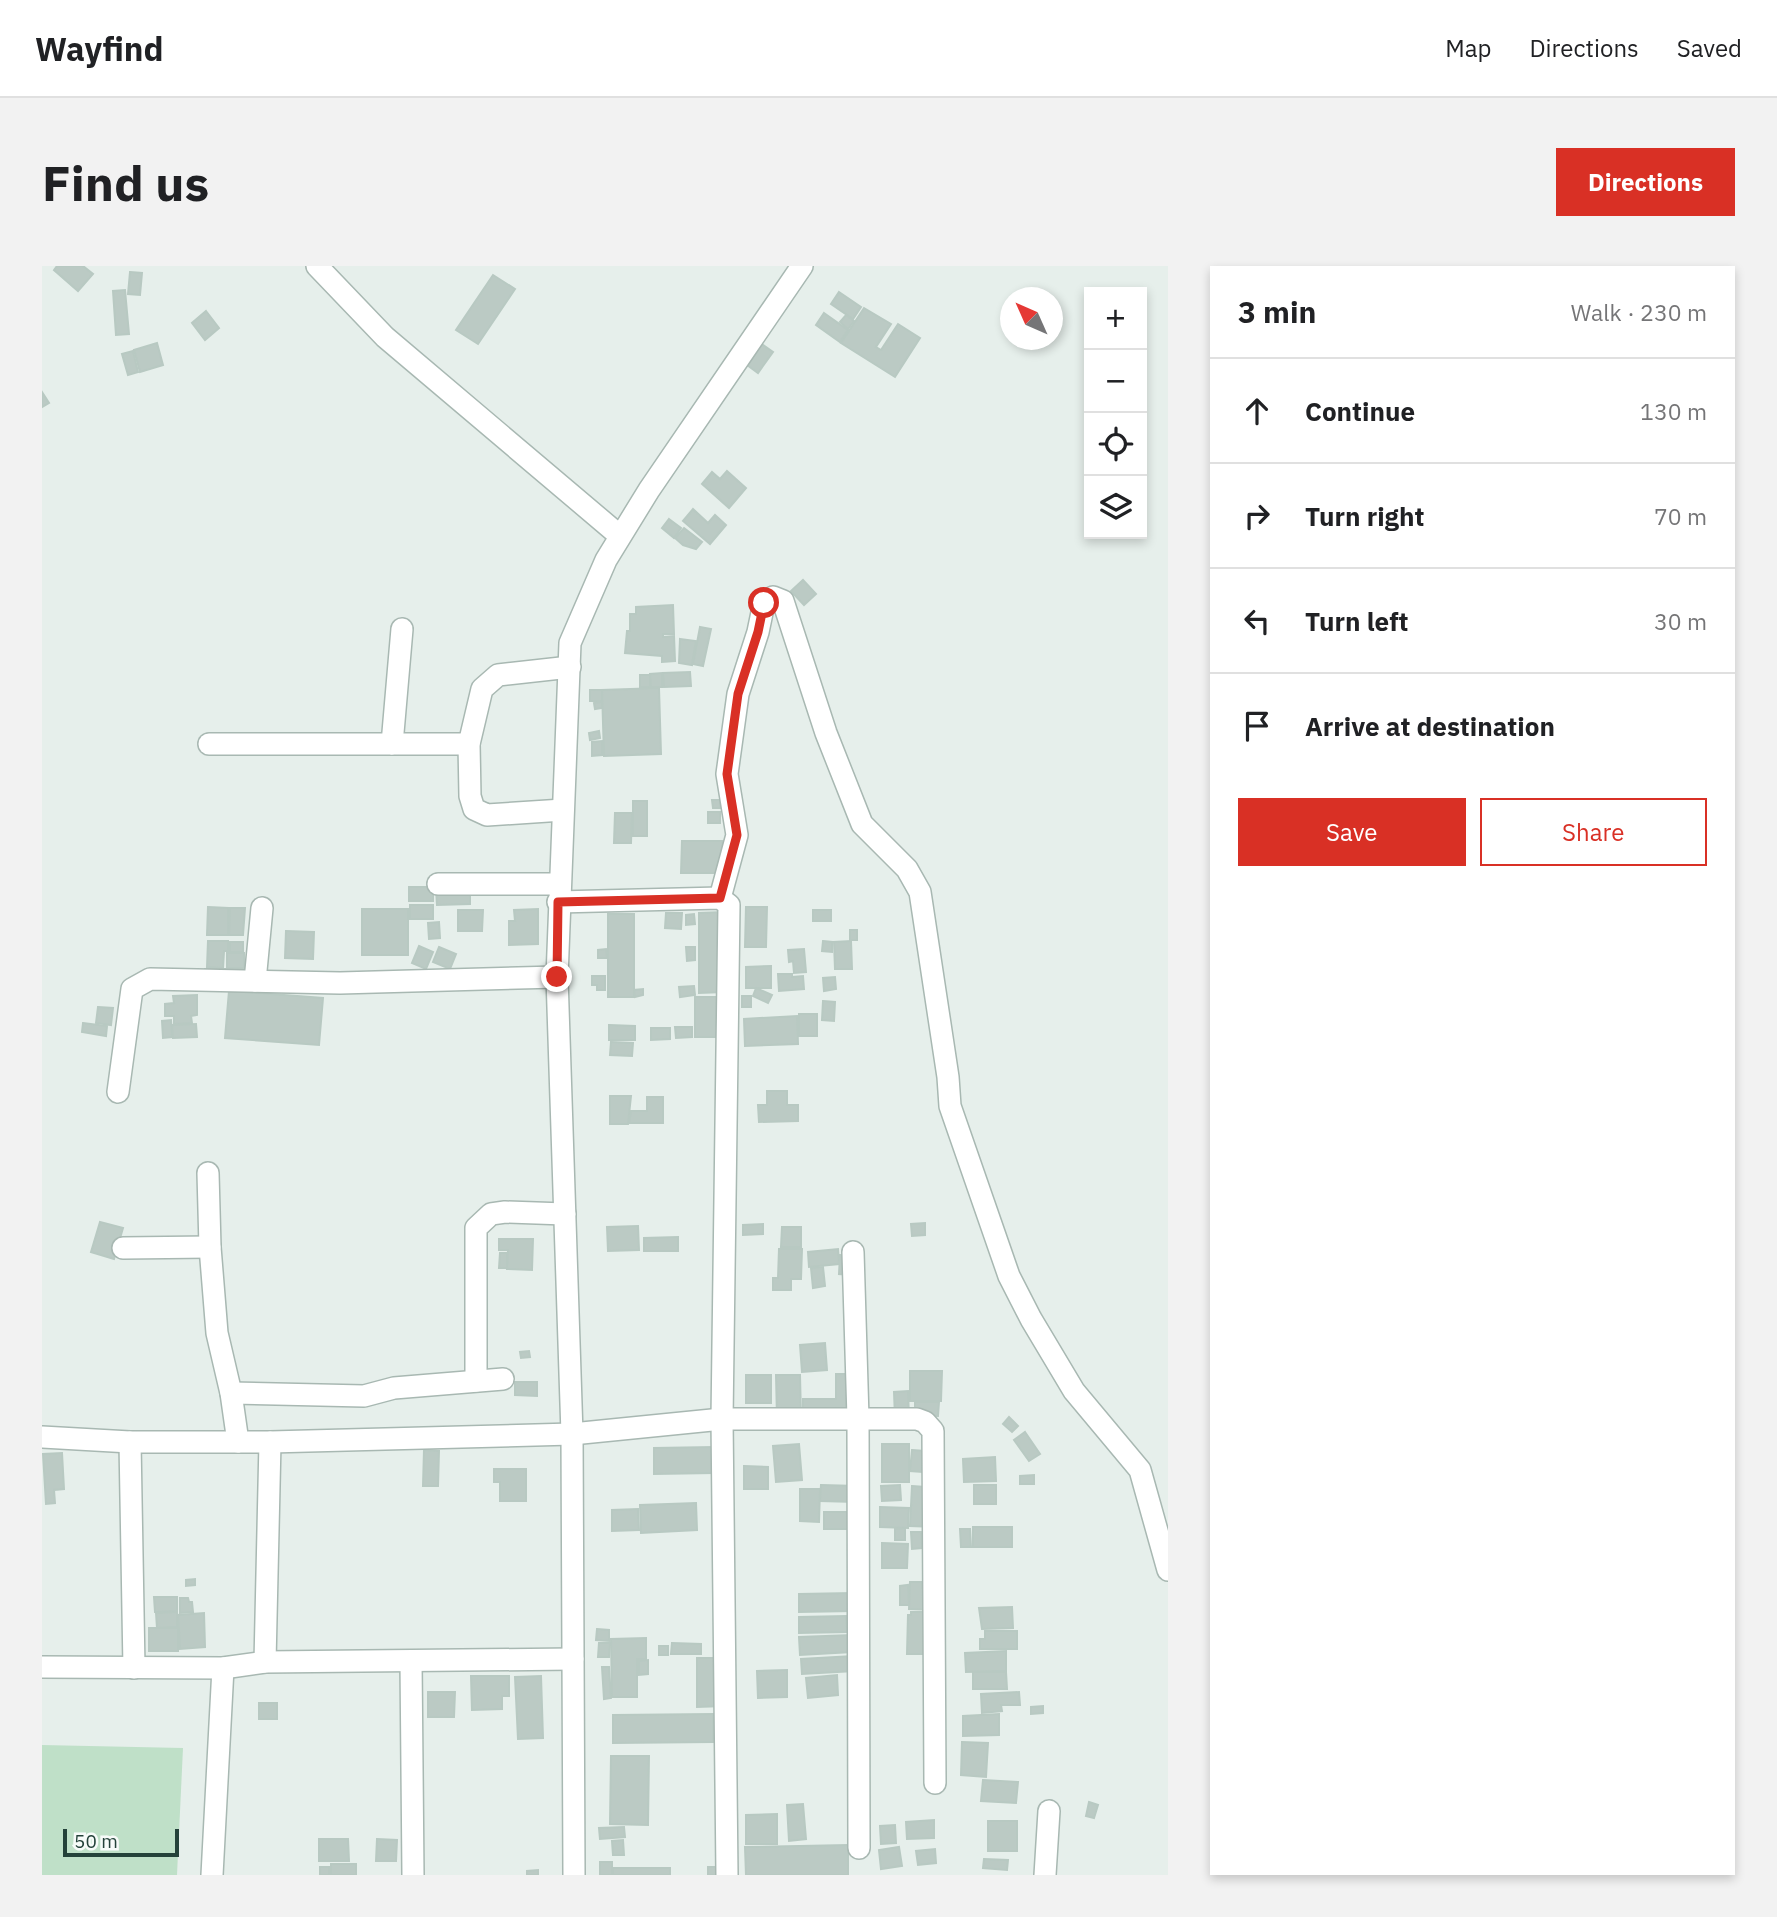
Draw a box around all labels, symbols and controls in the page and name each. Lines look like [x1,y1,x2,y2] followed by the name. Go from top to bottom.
[35,27,164,70] text: Wayfind
[1445,32,1491,64] text: Map
[1529,32,1639,64] text: Directions
[1677,32,1742,64] text: Saved
[1556,148,1735,216] button: Directions
[42,151,209,214] text: Find us
[1000,287,1063,350] north arrow
[1084,287,1147,539] map controls
[1084,287,1147,350] button: +
[1238,292,1316,331] text: 3 min
[1571,297,1707,327] text: Walk · 230 m
[1084,350,1147,413] button: −
[1238,392,1276,430] icon: ahead
[1305,394,1415,428] text: Continue
[1640,396,1707,426] text: 130 m
[1084,413,1147,476] button: locate
[1084,476,1147,539] button: layers
[1238,497,1276,535] icon: right
[1305,499,1424,533] text: Turn right
[1654,501,1707,531] text: 70 m
[748,587,779,618] route start
[1238,602,1276,640] icon: left
[1305,604,1408,638] text: Turn left
[1654,606,1707,636] text: 30 m
[1238,707,1276,745] icon: arrive
[1305,709,1555,743] text: Arrive at destination
[1238,798,1466,866] button: Save
[1480,798,1707,866] button: Share
[541,961,572,992] route end
[63,1826,178,1858] scale bar
[74,1829,118,1853] text: 50 m

